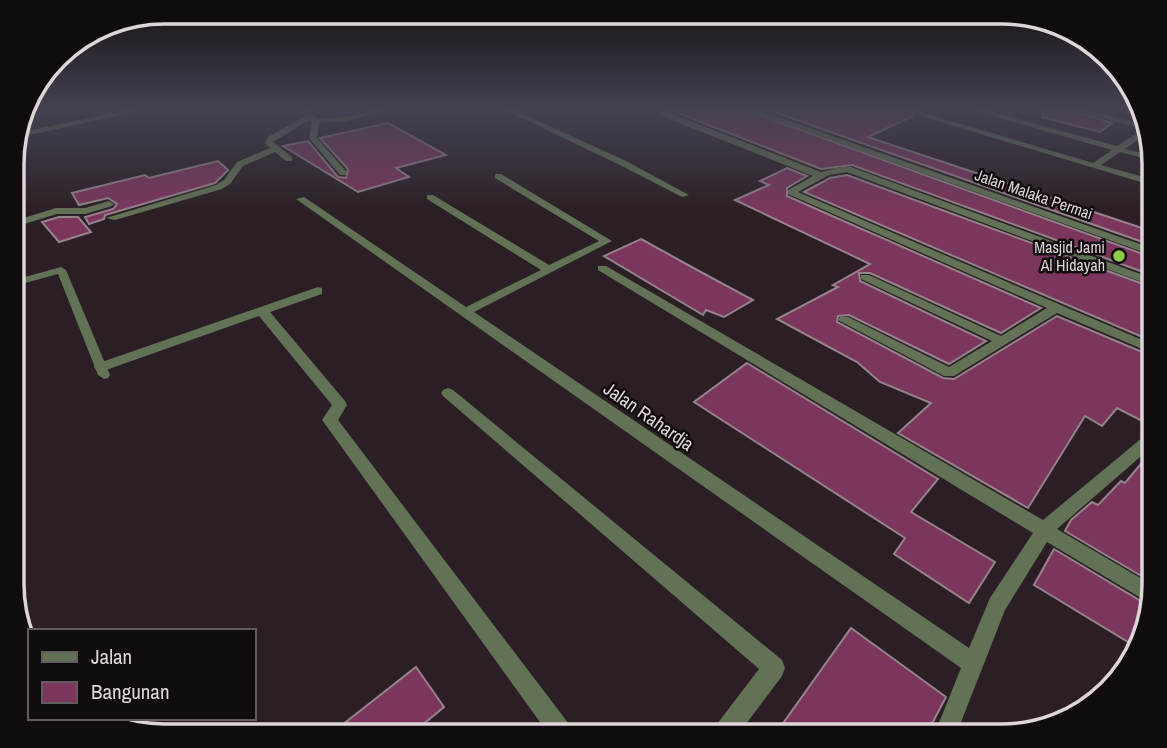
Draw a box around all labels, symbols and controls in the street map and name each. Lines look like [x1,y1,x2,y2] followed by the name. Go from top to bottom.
[972,164,1096,224] street label: Jalan Malaka Permai
[1034,236,1105,276] place label: Masjid Jami Al Hidayah
[1111,248,1127,264] marker: Masjid Jami Al Hidayah
[599,375,700,457] street label: Jalan Rahardja
[28,629,256,720] legend
[91,642,132,671] text: Jalan
[91,677,170,706] text: Bangunan

